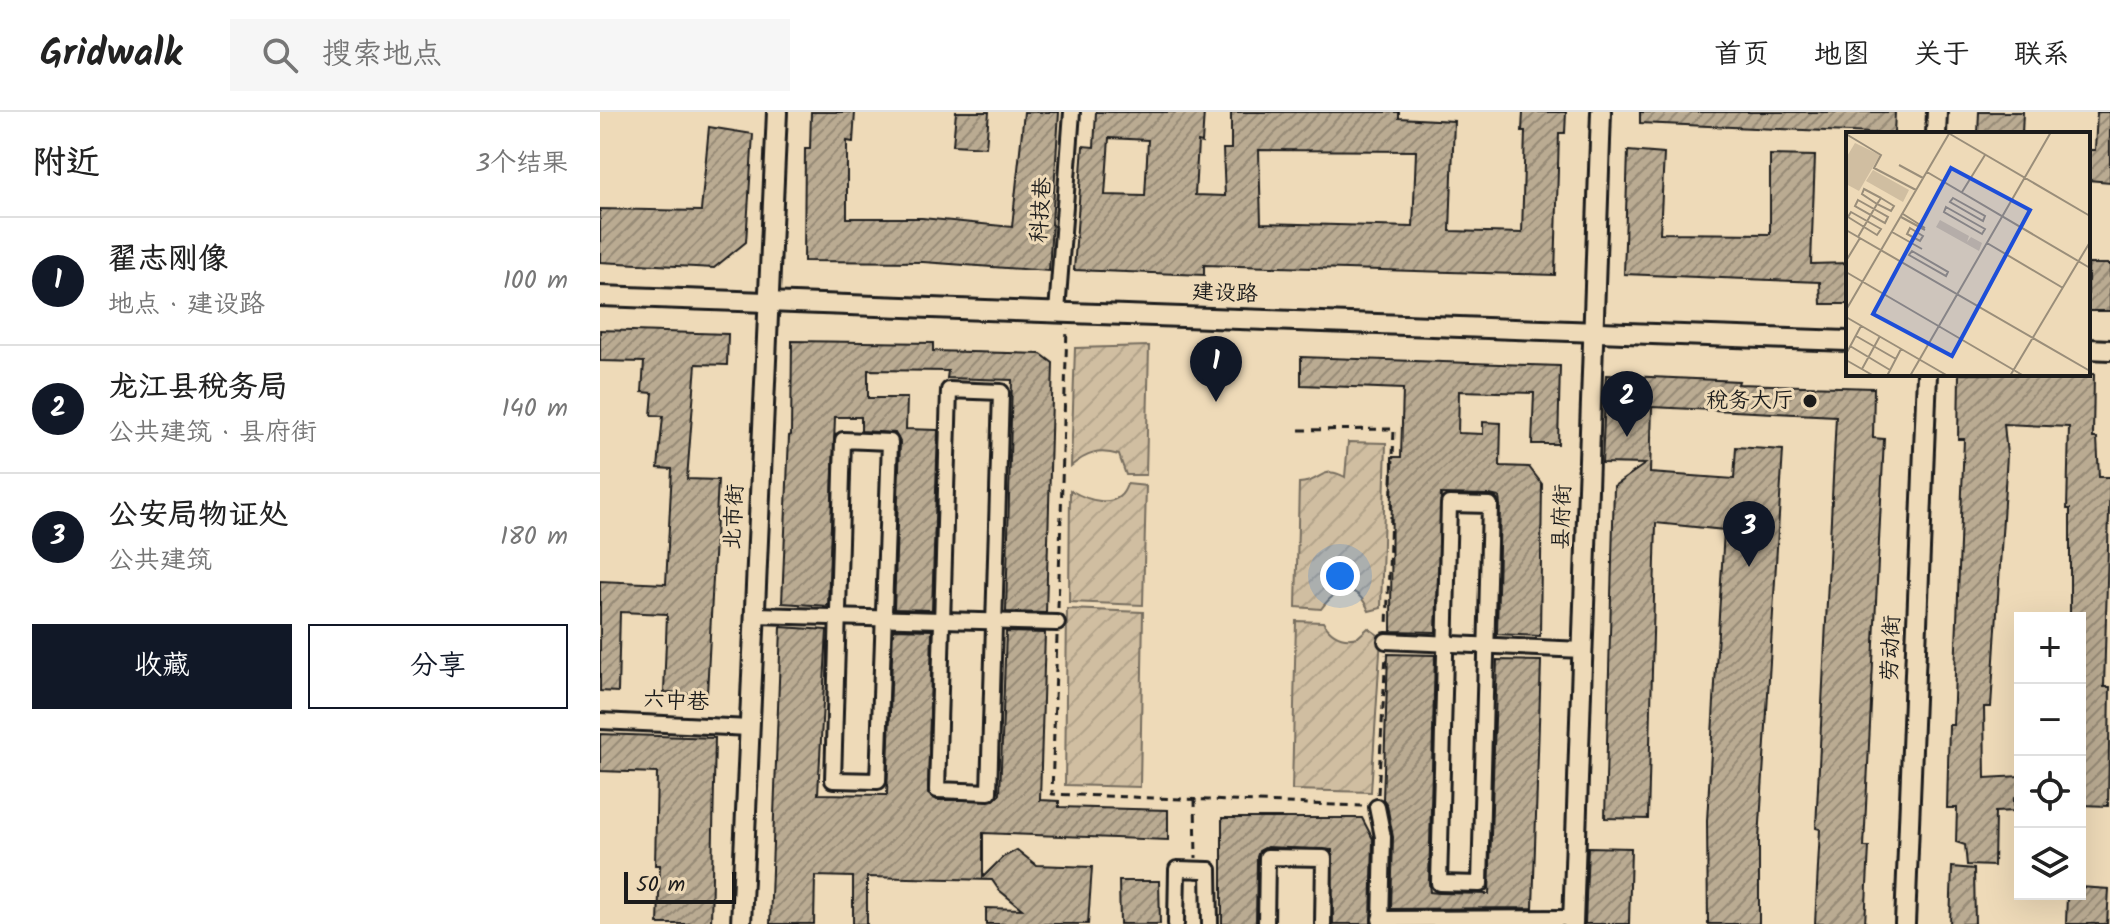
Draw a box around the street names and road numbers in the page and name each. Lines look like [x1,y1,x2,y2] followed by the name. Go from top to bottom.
[1022,176,1062,244] street label: 科技巷
[1191,275,1259,313] street label: 建设路
[716,483,754,551] street label: 北市街
[1544,483,1582,551] street label: 县府街
[1873,614,1911,682] street label: 劳动街
[642,683,710,721] street label: 六中巷

